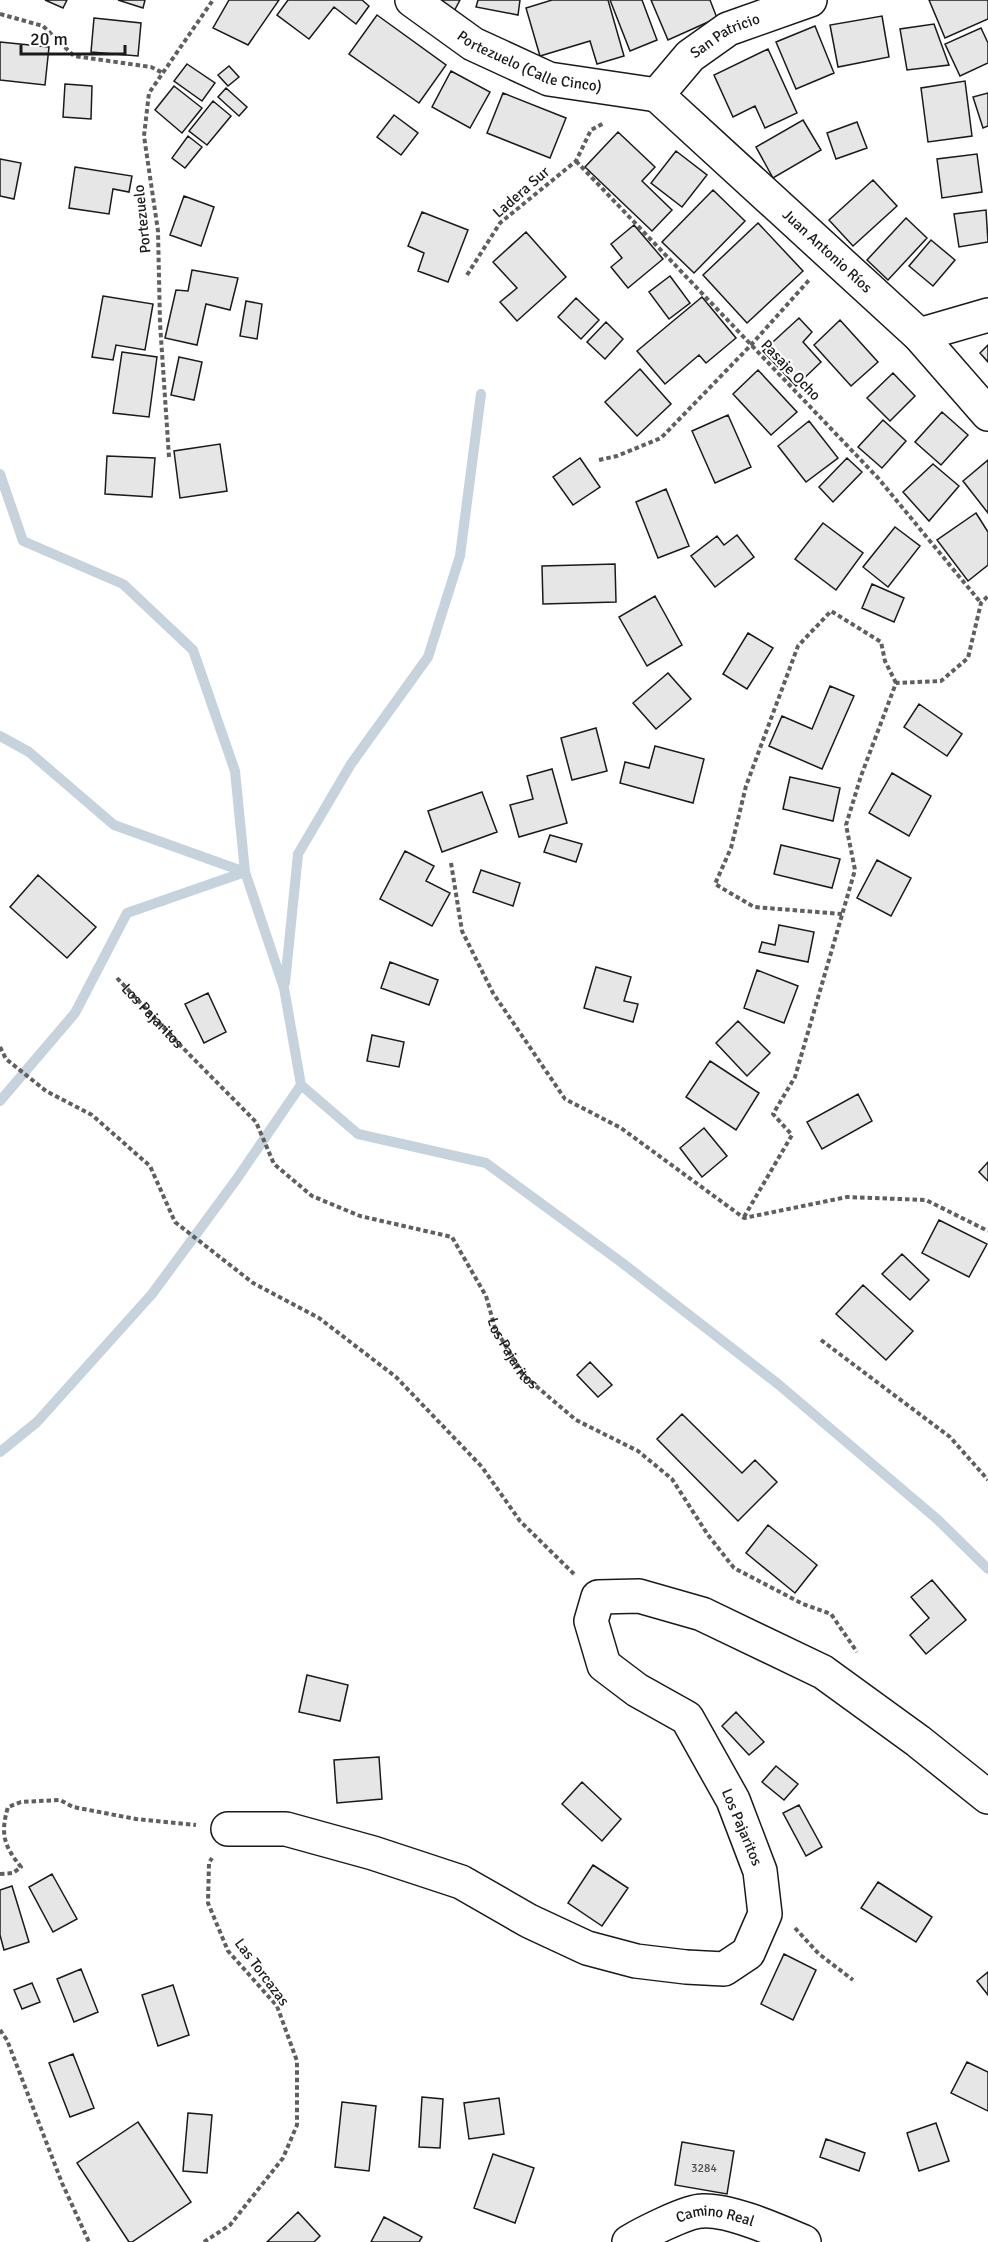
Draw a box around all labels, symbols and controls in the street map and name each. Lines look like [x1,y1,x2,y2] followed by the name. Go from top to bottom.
[687,9,762,62] street label: San Patricio
[21,18,124,56] scale bar
[454,27,603,96] street label: Portezuelo (Calle Cinco)
[30,28,68,50] text: 20 m
[489,162,553,221] street label: Ladera Sur
[129,184,155,254] street label: Portezuelo
[779,205,876,297] street label: Juan Antonio Ríos
[757,336,825,404] street label: Pasaje Ocho
[118,980,188,1052] street label: Los Pajaritos
[484,1316,542,1393] street label: Los Pajaritos
[718,1786,766,1869] street label: Los Pajaritos
[231,1935,293,2010] street label: Las Torcazas
[691,2161,717,2176] house number: 3284
[673,2202,757,2230] street label: Camino Real

